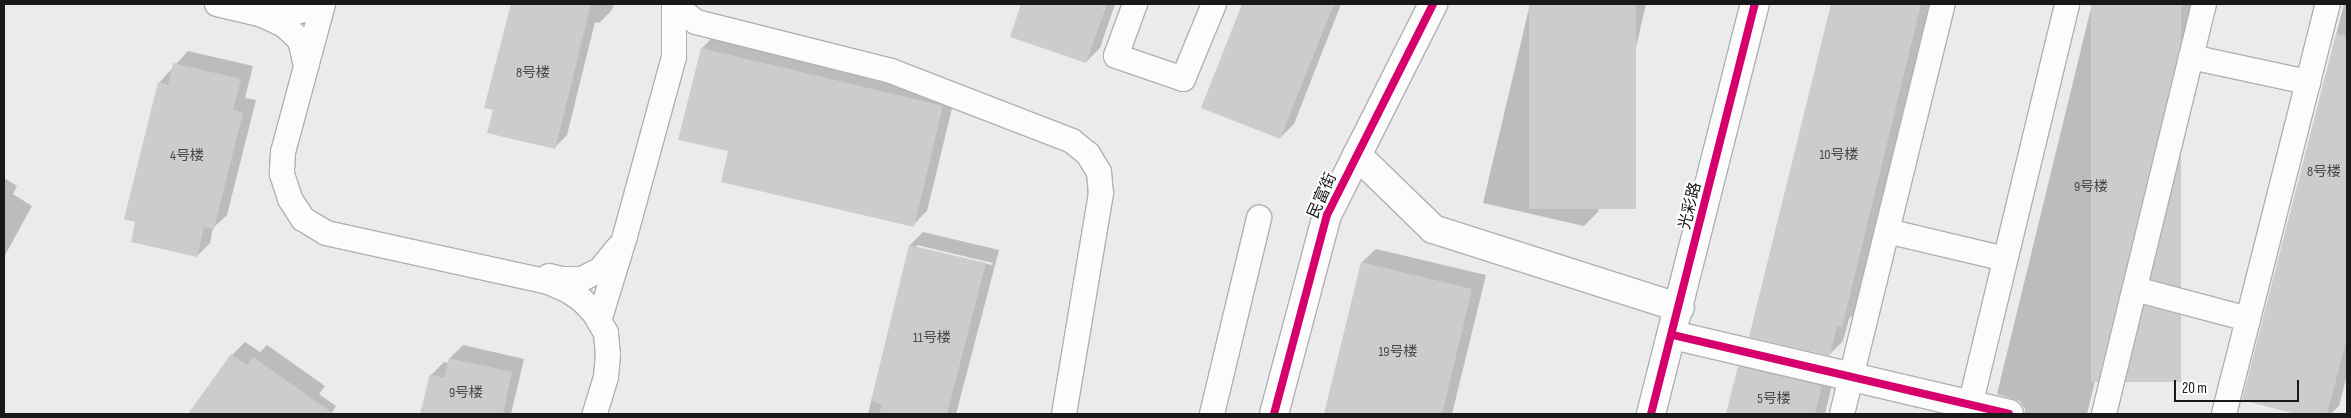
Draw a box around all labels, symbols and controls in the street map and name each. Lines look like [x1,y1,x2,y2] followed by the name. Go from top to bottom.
[516,65,550,81] house number: 8号楼
[1819,147,1859,163] house number: 10号楼
[170,148,204,164] house number: 4号楼
[2307,164,2341,180] house number: 8号楼
[1304,170,1342,222] street label: 民富街
[2074,179,2108,195] house number: 9号楼
[1676,180,1706,232] street label: 光彩路
[913,330,951,346] house number: 11号楼
[1378,344,1418,360] house number: 19号楼
[2176,370,2301,402] scale bar
[2182,379,2207,398] text: 20 m
[449,385,483,401] house number: 9号楼
[1757,391,1791,407] house number: 5号楼

